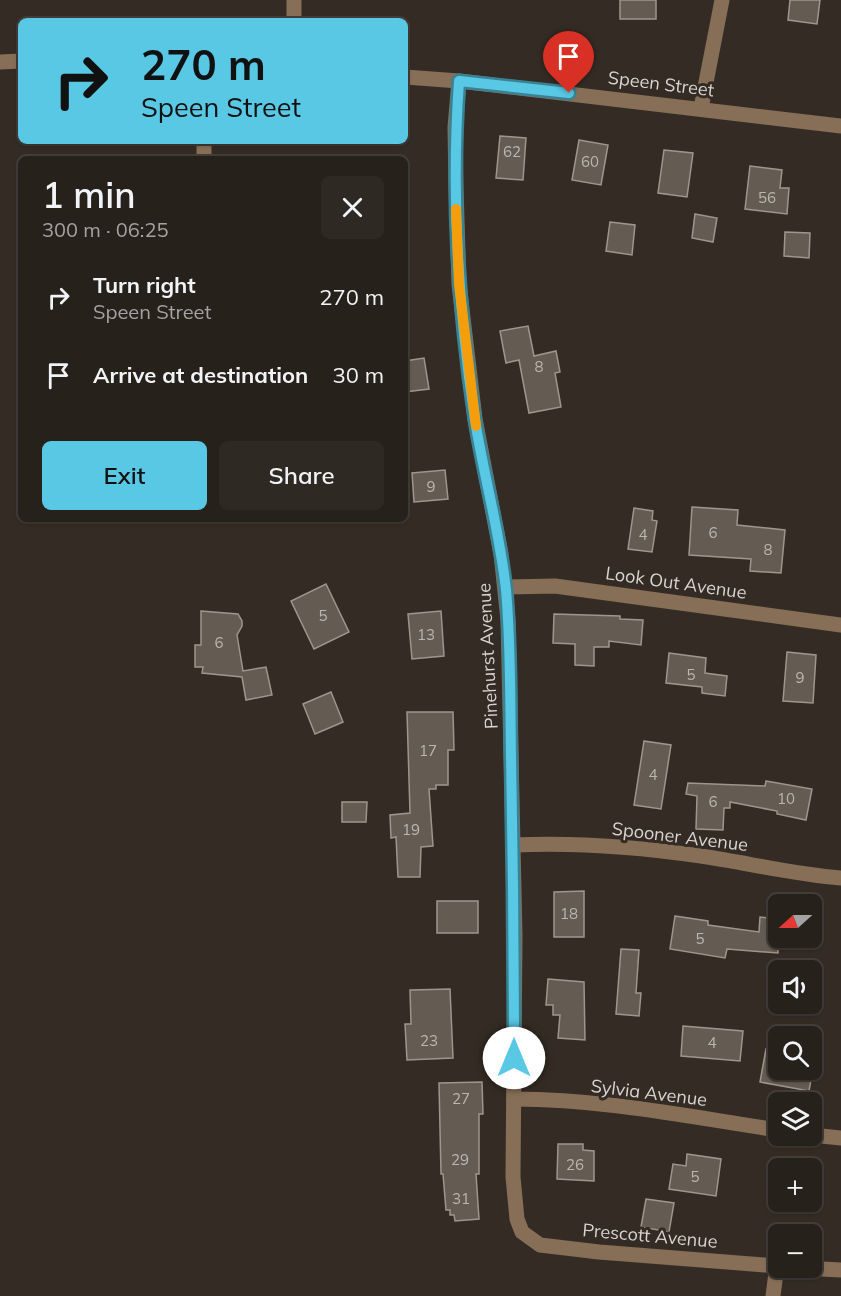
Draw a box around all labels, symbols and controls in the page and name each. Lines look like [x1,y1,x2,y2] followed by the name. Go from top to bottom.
[543,31,594,93] pin
[141,38,266,91] text: 270 m
[552,40,585,73] icon: arrive
[42,42,120,120] icon: right
[607,66,715,101] street label: Speen Street
[141,90,301,124] text: Speen Street
[503,142,521,161] house number: 62
[581,152,599,171] house number: 60
[42,172,136,217] text: 1 min
[321,176,384,239] button: close
[758,188,776,207] house number: 56
[42,217,168,242] text: 300 m · 06:25
[93,271,196,299] text: Turn right
[42,281,75,314] icon: right
[319,283,384,311] text: 270 m
[93,299,211,324] text: Speen Street
[534,357,544,376] house number: 8
[42,359,75,392] icon: arrive
[93,361,308,389] text: Arrive at destination
[333,361,384,389] text: 30 m
[42,441,207,510] button: Exit
[219,441,384,510] button: Share
[426,477,436,496] house number: 9
[708,523,718,542] house number: 6
[638,525,648,544] house number: 4
[763,540,773,559] house number: 8
[604,561,748,604] street label: Look Out Avenue
[472,582,503,730] street label: Pinehurst Avenue
[318,606,328,625] house number: 5
[417,625,435,644] house number: 13
[214,633,224,652] house number: 6
[686,665,696,684] house number: 5
[795,668,805,687] house number: 9
[419,741,437,760] house number: 17
[648,765,658,784] house number: 4
[777,789,795,808] house number: 10
[708,792,718,811] house number: 6
[611,817,749,856] street label: Spooner Avenue
[402,820,420,839] house number: 19
[768,894,822,948] north arrow
[768,894,822,1278] map controls
[560,904,578,923] house number: 18
[695,929,705,948] house number: 5
[768,960,822,1014] button: sound
[482,1026,546,1090] position arrow
[768,1026,822,1080] button: search
[420,1031,438,1050] house number: 23
[707,1033,717,1052] house number: 4
[590,1074,709,1111] street label: Sylvia Avenue
[452,1089,470,1108] house number: 27
[768,1092,822,1146] button: layers
[451,1150,469,1169] house number: 29
[566,1155,584,1174] house number: 26
[768,1158,822,1212] button: +
[690,1167,700,1186] house number: 5
[452,1189,470,1208] house number: 31
[582,1218,718,1253] street label: Prescott Avenue
[768,1224,822,1278] button: −

